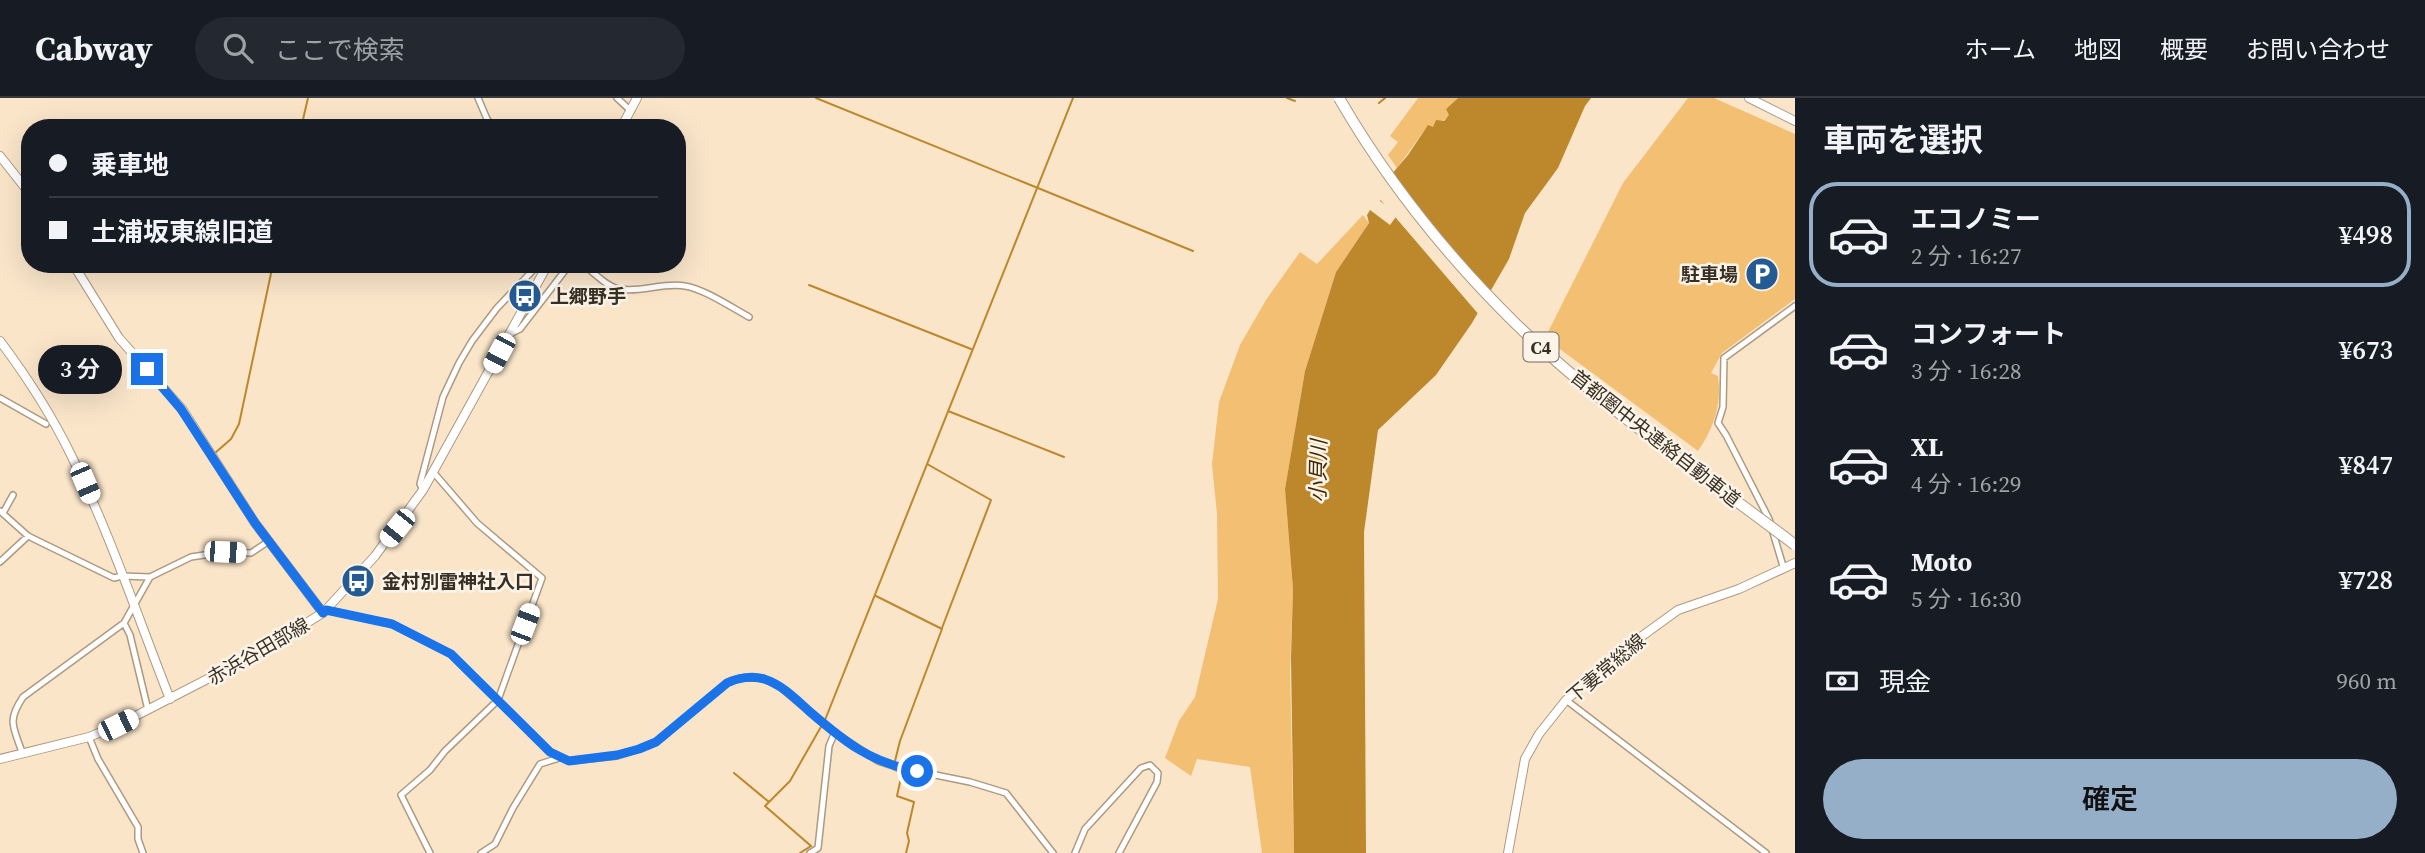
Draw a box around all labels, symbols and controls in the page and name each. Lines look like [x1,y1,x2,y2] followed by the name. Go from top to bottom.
[195,17,685,80] search box
[35,26,153,71] text: Cabway
[219,29,257,67] icon: search
[275,32,405,68] text: ここで検索
[1965,33,2036,66] text: ホーム
[2074,33,2122,66] text: 地図
[2160,33,2208,66] text: 概要
[2246,33,2390,66] text: お問い合わせ
[1823,118,1983,162] text: 車両を選択
[91,147,169,183] text: 乗車地
[1911,201,2041,237] text: エコノミー
[1827,203,1890,266] icon: car
[91,214,273,250] text: 土浦坂東線旧道
[2339,217,2393,253] text: ¥498
[1911,240,2021,272] text: 2 分 · 16:27
[1743,255,1781,293] parking icon: 駐車場
[1681,261,1738,287] place label: 駐車場
[506,277,544,315] bus stop icon: 上郷野手
[550,283,626,309] place label: 上郷野手
[1911,316,2066,352] text: コンフォート
[1827,318,1890,381] icon: car
[480,330,519,376] car
[1524,332,1558,362] road number: C4
[2339,332,2393,368] text: ¥673
[38,344,122,394] callout: 3 分
[60,353,100,385] text: 3 分
[131,353,163,385] route end
[1911,355,2021,387] text: 3 分 · 16:28
[1566,363,1746,513] street label: 首都圏中央連絡自動車道
[1911,429,1943,465] text: XL
[1827,433,1890,496] icon: car
[1303,437,1333,503] water label: 小貝川
[2339,447,2393,483] text: ¥847
[68,460,103,506] car
[1911,468,2021,500] text: 4 分 · 16:29
[376,505,419,551] car
[204,541,247,563] car
[1911,544,1972,580] text: Moto
[1827,548,1890,611] icon: car
[339,562,377,600] bus stop icon: 金村別雷神社入口
[2339,562,2393,598] text: ¥728
[382,568,534,594] place label: 金村別雷神社入口
[1911,583,2021,615] text: 5 分 · 16:30
[508,601,543,647] car
[202,611,314,691] street label: 赤浜谷田部線
[1561,628,1651,708] street label: 下妻常総線
[1823,662,1861,700] icon: cash
[1879,664,1931,700] text: 現金
[2336,665,2397,697] text: 960 m
[95,706,142,744] car
[901,755,933,787] route start
[1823,759,2397,839] button: 確定

